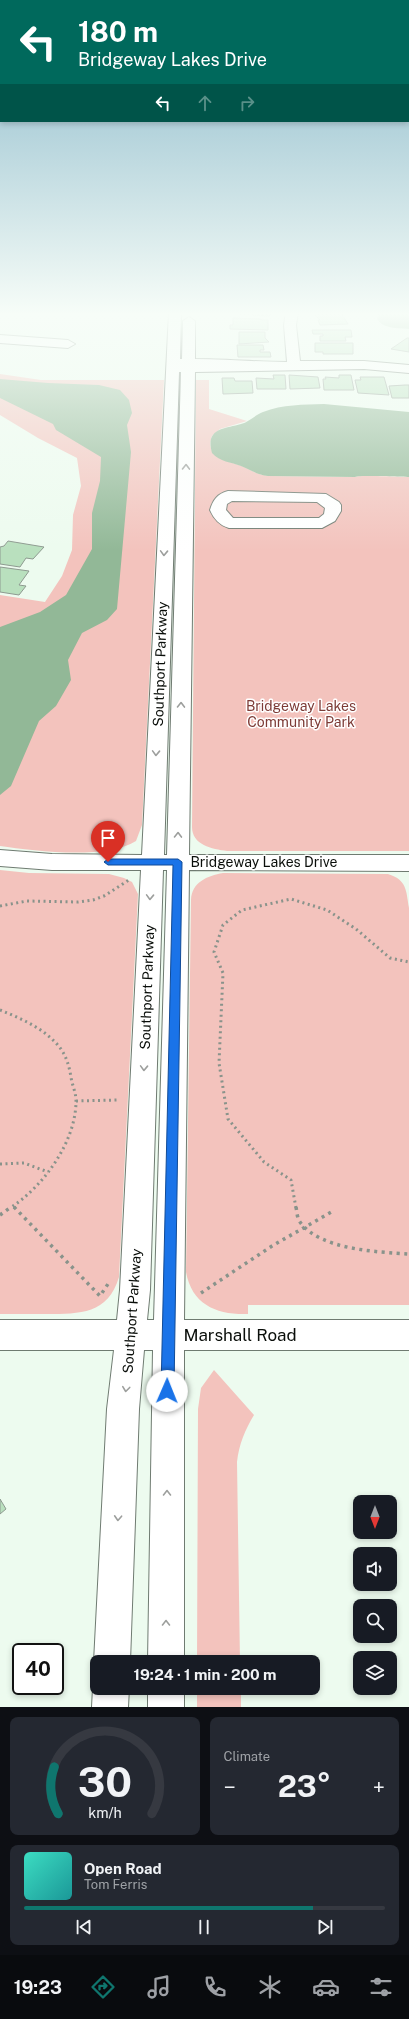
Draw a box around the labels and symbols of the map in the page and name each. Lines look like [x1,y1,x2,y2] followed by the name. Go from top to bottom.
[182,464,190,470] one-way arrow
[160,550,169,556] one-way arrow
[150,601,170,727] street label: Southport Parkway
[246,698,356,730] park label: Bridgeway Lakes Community Park
[177,702,185,708] one-way arrow
[152,750,160,756] one-way arrow
[91,821,125,862] pin
[174,832,182,838] one-way arrow
[190,854,338,870] street label: Bridgeway Lakes Drive
[146,894,154,900] one-way arrow
[137,924,157,1050] street label: Southport Parkway
[139,1065,148,1071] one-way arrow
[120,1248,144,1374] street label: Southport Parkway
[183,1325,297,1345] street label: Marshall Road
[146,1370,188,1412] position arrow
[122,1386,131,1392] one-way arrow
[163,1490,171,1496] one-way arrow
[353,1495,397,1539] north arrow
[114,1515,123,1521] one-way arrow
[162,1620,170,1626] one-way arrow
[12,1643,64,1695] speed limit sign: 40

